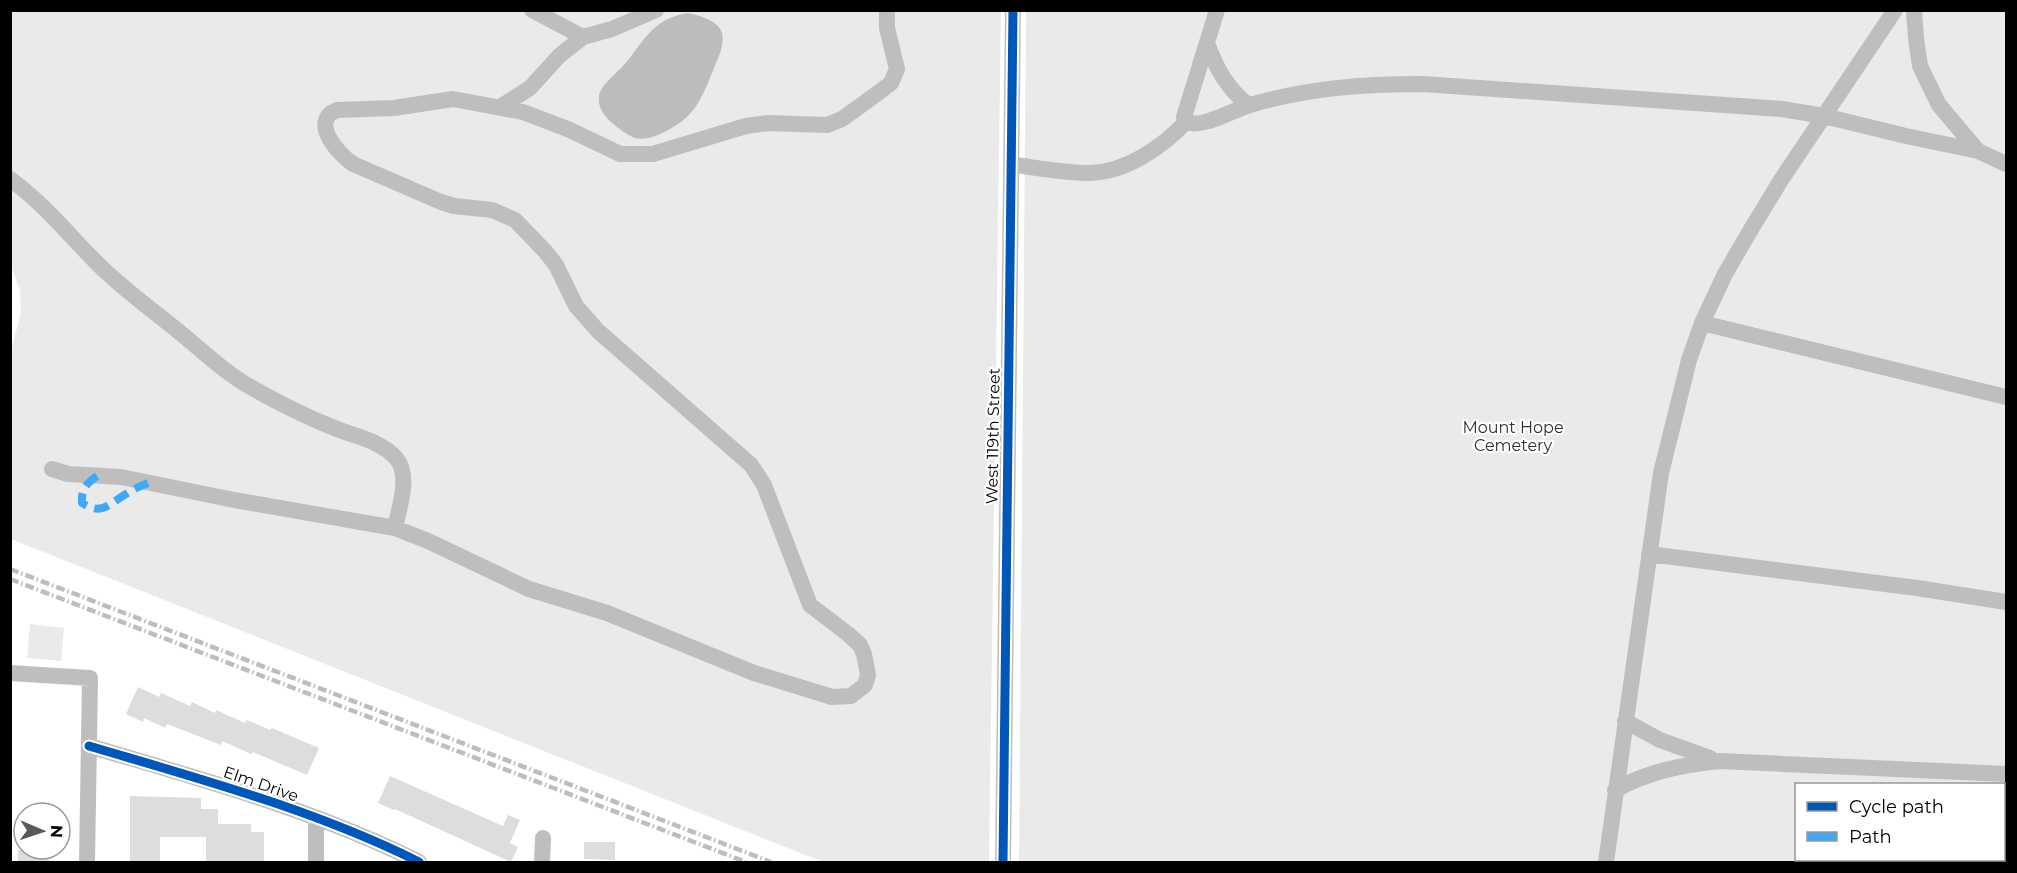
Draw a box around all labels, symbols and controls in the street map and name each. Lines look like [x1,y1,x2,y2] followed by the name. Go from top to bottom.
[982,367,1004,504] street label: West 119th Street
[1462,418,1564,455] park label: Mount Hope Cemetery
[221,762,301,806] street label: Elm Drive
[1795,783,2005,861] legend
[1849,796,1944,818] text: Cycle path
[12,801,72,861] north arrow
[47,825,66,838] text: N
[1849,826,1892,848] text: Path

